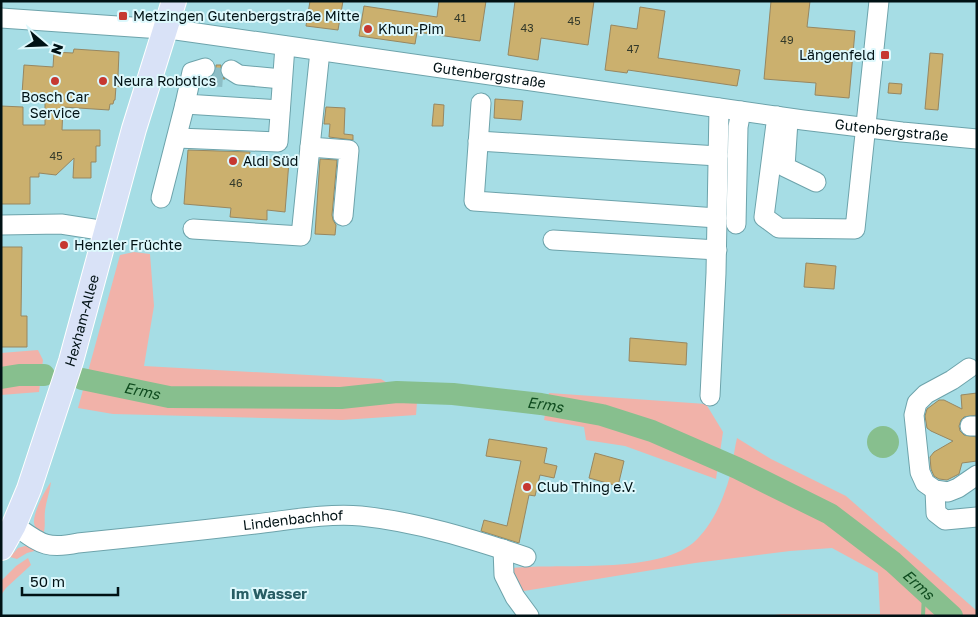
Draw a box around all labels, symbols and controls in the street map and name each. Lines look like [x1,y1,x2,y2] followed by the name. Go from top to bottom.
[133,7,360,24] place label: Metzingen Gutenbergstraße Mitte
[117,10,129,22] marker: Metzingen Gutenbergstraße Mitte
[454,11,466,24] house number: 41
[567,14,581,27] house number: 45
[20,20,70,70] north arrow
[378,20,444,37] place label: Khun-Pim
[520,21,534,34] house number: 43
[362,23,374,35] marker: Khun-Pim
[780,33,794,46] house number: 49
[48,42,68,57] text: N
[627,42,639,55] house number: 47
[799,46,875,63] place label: Längenfeld
[879,49,891,61] marker: Längenfeld
[432,58,547,91] street label: Gutenbergstraße
[113,72,216,89] place label: Neura Robotics
[49,75,61,87] marker: Bosch Car Service
[97,75,109,87] marker: Neura Robotics
[21,88,89,121] place label: Bosch Car Service
[834,115,949,144] street label: Gutenbergstraße
[49,149,63,162] house number: 45
[243,152,298,169] place label: Aldi Süd
[227,155,239,167] marker: Aldi Süd
[229,176,243,189] house number: 46
[74,236,182,253] place label: Henzler Früchte
[58,239,70,251] marker: Henzler Früchte
[61,273,102,369] street label: Hexham-Allee
[122,378,163,403] water label: Erms
[526,392,566,416] water label: Erms
[537,478,636,495] place label: Club Thing e.V.
[521,481,533,493] marker: Club Thing e.V.
[242,506,343,533] street label: Lindenbachhof
[22,564,119,596] scale bar
[899,565,939,604] water label: Erms
[30,572,65,590] text: 50 m
[231,584,307,602] district label: Im Wasser

